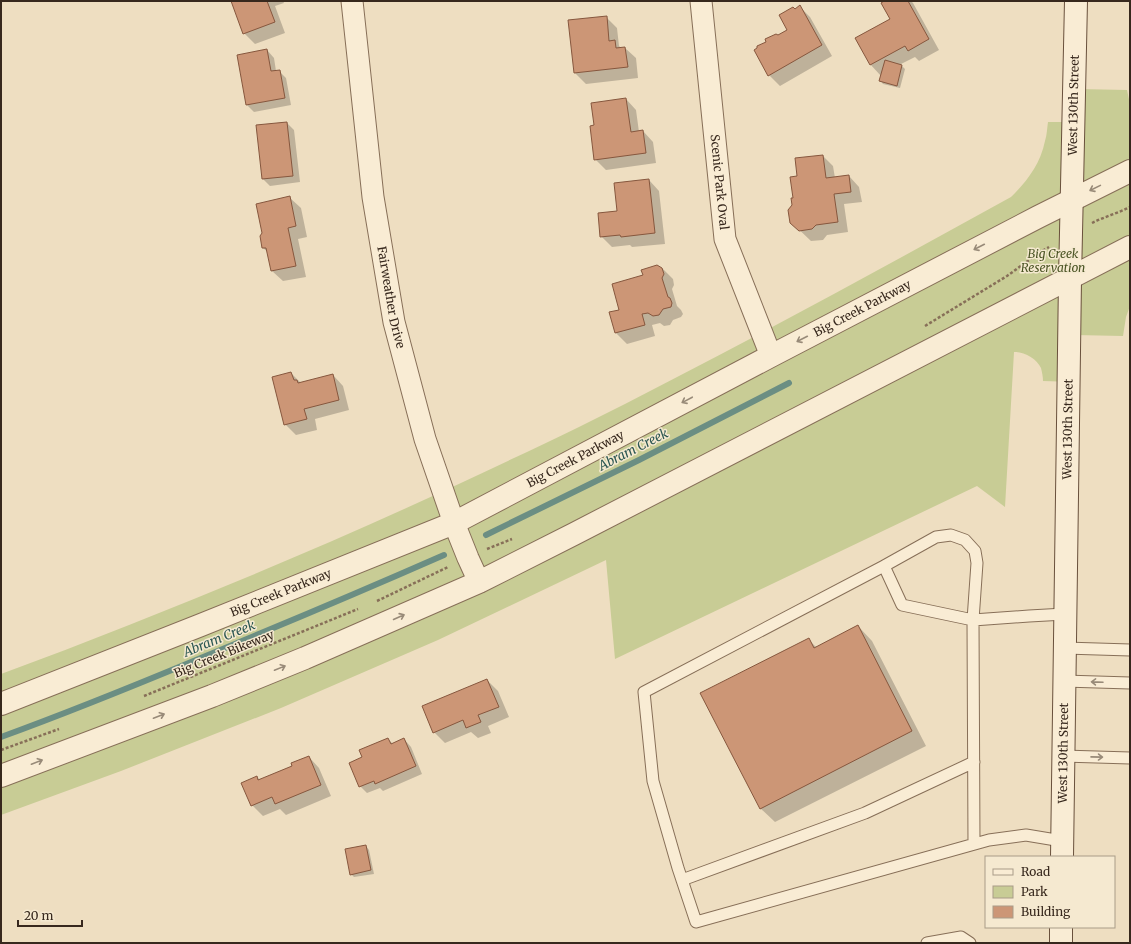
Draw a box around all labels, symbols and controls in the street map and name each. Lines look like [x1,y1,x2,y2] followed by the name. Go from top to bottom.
[1065,54,1082,157] street label: West 130th Street
[707,134,732,231] street label: Scenic Park Oval
[1089,185,1101,192] one-way arrow
[973,244,985,251] one-way arrow
[374,245,409,350] street label: Fairweather Drive
[1021,246,1085,275] park label: Big Creek Reservation
[811,276,913,340] street label: Big Creek Parkway
[796,336,808,344] one-way arrow
[1059,378,1076,480] street label: West 130th Street
[681,397,693,404] one-way arrow
[595,425,671,475] water label: Abram Creek
[524,427,626,490] street label: Big Creek Parkway
[228,565,333,620] street label: Big Creek Parkway
[393,612,405,620] one-way arrow
[180,616,258,661] water label: Abram Creek
[172,627,276,680] street label: Big Creek Bikeway
[273,664,285,672] one-way arrow
[1091,678,1104,686] one-way arrow
[1055,702,1071,804] street label: West 130th Street
[152,712,165,719] one-way arrow
[1090,753,1103,761] one-way arrow
[31,758,43,766] one-way arrow
[985,856,1115,928] legend
[1021,864,1050,879] text: Road
[1021,884,1048,899] text: Park
[18,902,82,928] scale bar
[1021,904,1071,919] text: Building
[24,908,53,923] text: 20 m

